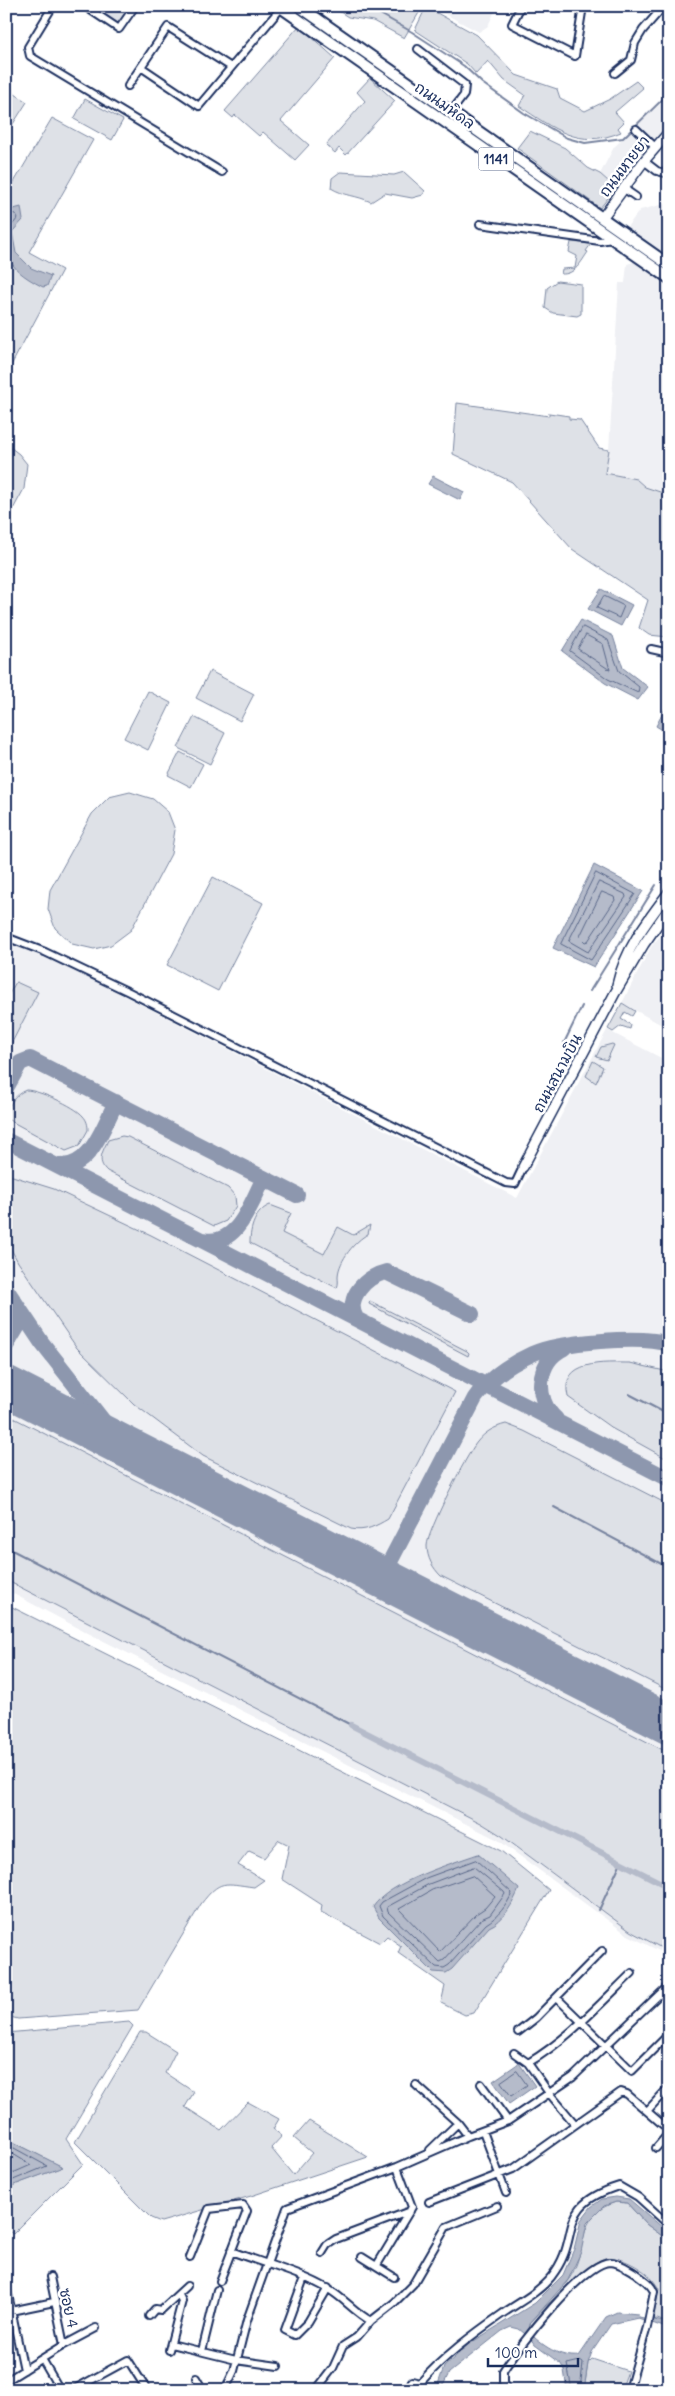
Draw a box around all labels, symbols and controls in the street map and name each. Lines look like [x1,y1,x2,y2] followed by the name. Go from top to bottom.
[411,77,479,133] street label: ถนนมหิดล
[595,132,653,200] street label: ถนนหายยา
[478,148,514,170] road number: 1141
[528,1030,586,1116] street label: ถนนสนามบิน
[56,2286,83,2330] street label: ซอย 4
[488,2336,578,2368] scale bar
[495,2343,537,2362] text: 100 m

